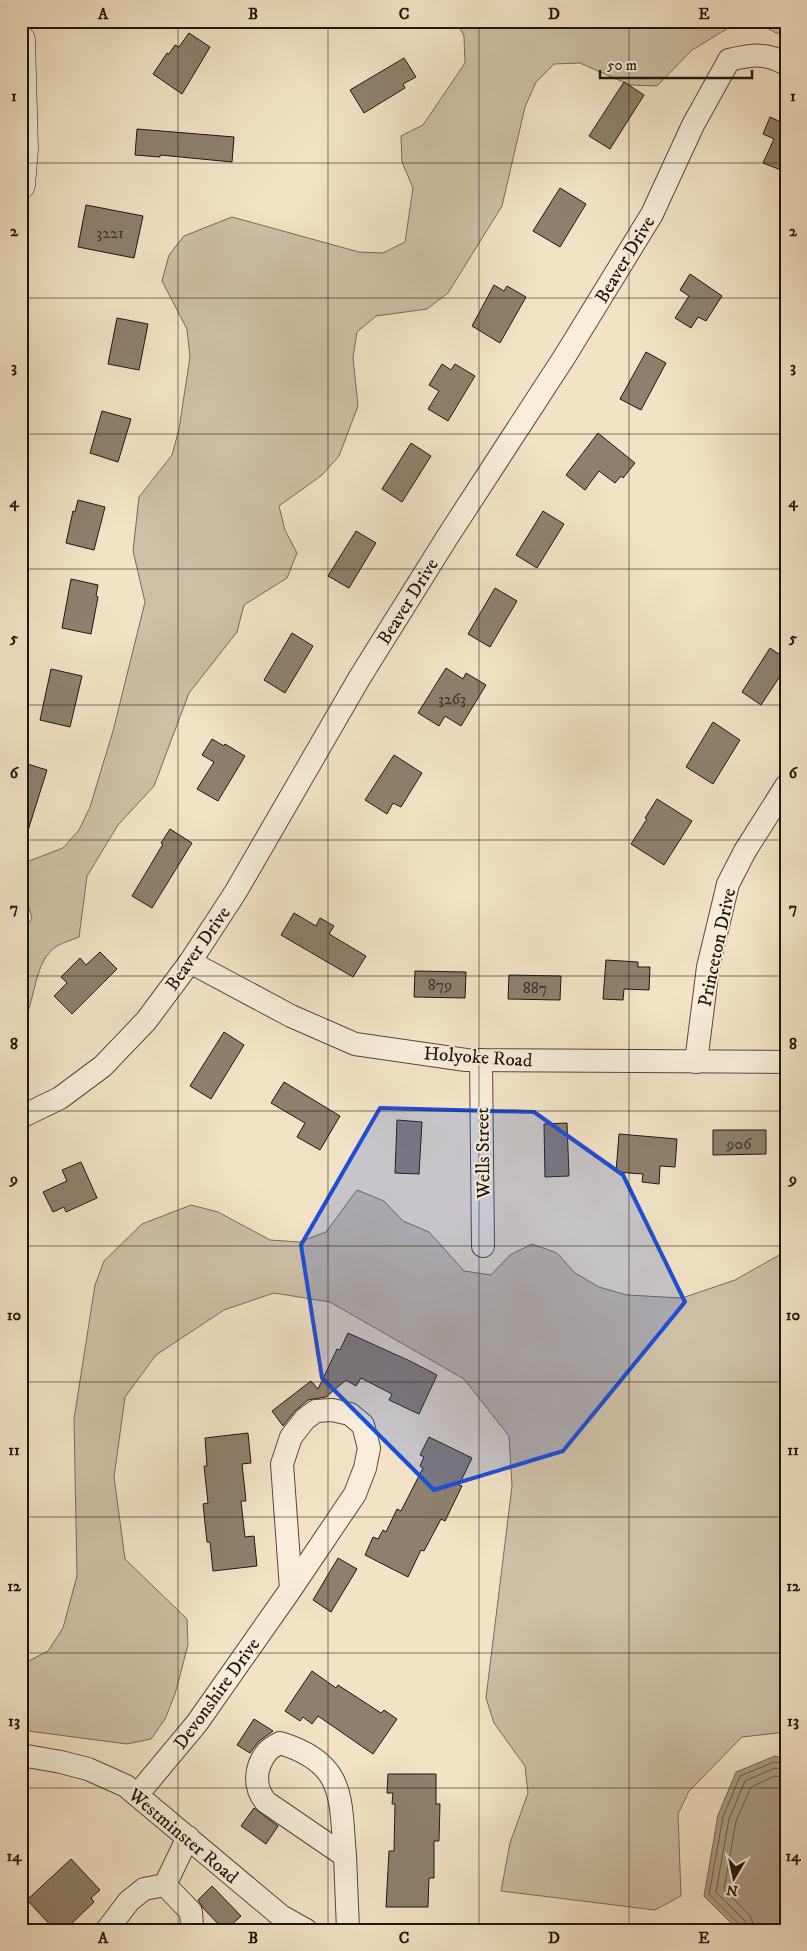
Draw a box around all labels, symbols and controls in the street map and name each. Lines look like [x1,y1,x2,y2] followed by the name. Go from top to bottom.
[97,4,109,24] text: A
[248,4,258,24] text: B
[399,4,409,24] text: C
[548,4,560,24] text: D
[698,4,710,24] text: E
[600,48,752,80] scale bar
[607,56,637,75] text: 50 m
[11,86,17,106] text: 1
[790,86,796,106] text: 1
[590,212,660,307] street label: Beaver Drive
[10,221,19,241] text: 2
[789,221,798,241] text: 2
[96,223,124,243] house number: 3221
[11,357,17,377] text: 3
[790,357,796,377] text: 3
[8,492,19,512] text: 4
[787,492,798,512] text: 4
[373,554,444,649] street label: Beaver Drive
[9,628,18,648] text: 5
[788,628,797,648] text: 5
[438,689,466,709] house number: 3263
[10,763,20,783] text: 6
[789,763,799,783] text: 6
[694,886,741,1009] street label: Princeton Drive
[10,898,18,918] text: 7
[789,898,797,918] text: 7
[161,902,236,995] street label: Beaver Drive
[428,975,452,995] house number: 879
[523,978,547,998] house number: 887
[10,1034,18,1054] text: 8
[789,1034,797,1054] text: 8
[423,1042,534,1073] street label: Holyoke Road
[471,1107,496,1200] street label: Wells Street
[726,1134,752,1154] house number: 906
[9,1169,18,1189] text: 9
[788,1169,797,1189] text: 9
[7,1305,22,1325] text: 10
[786,1305,801,1325] text: 10
[8,1440,20,1460] text: 11
[787,1440,799,1460] text: 11
[7,1576,22,1596] text: 12
[786,1576,801,1596] text: 12
[169,1634,265,1754] street label: Devonshire Drive
[8,1711,20,1731] text: 13
[787,1711,799,1731] text: 13
[123,1783,243,1889] street label: Westminster Road
[6,1846,22,1866] text: 14
[785,1846,801,1866] text: 14
[710,1854,760,1904] north arrow
[725,1880,739,1900] text: N
[97,1928,109,1948] text: A
[248,1928,258,1948] text: B
[399,1928,409,1948] text: C
[548,1928,560,1948] text: D
[698,1928,710,1948] text: E

